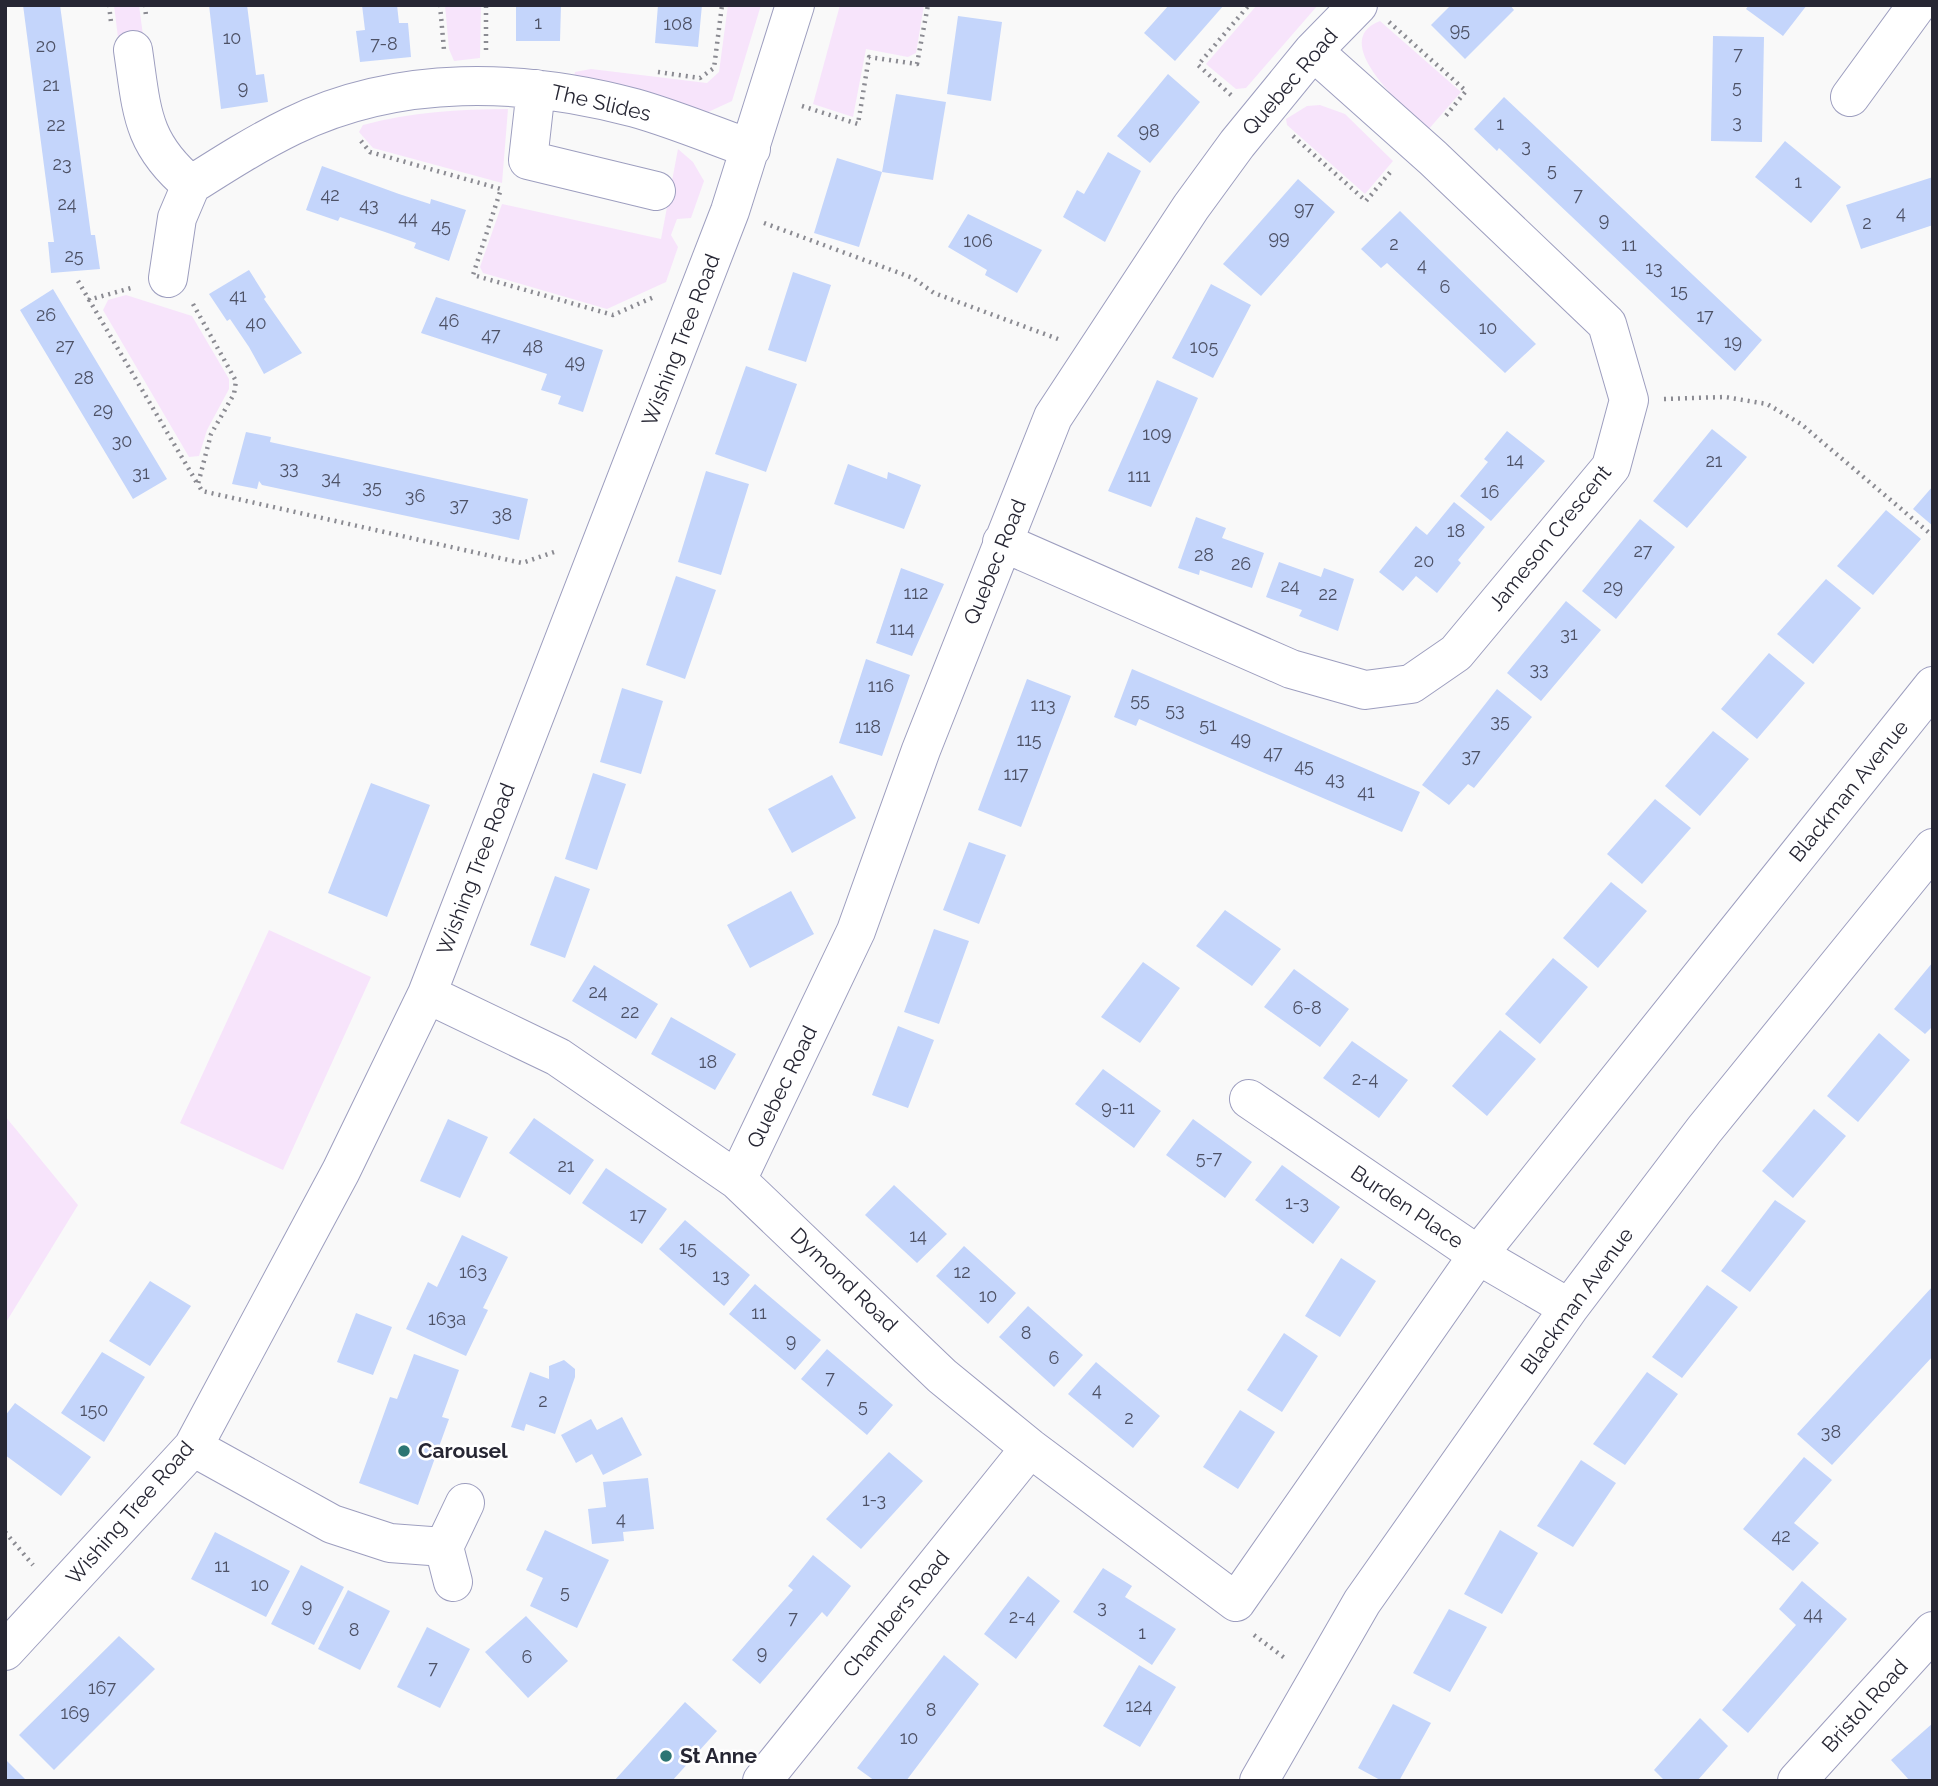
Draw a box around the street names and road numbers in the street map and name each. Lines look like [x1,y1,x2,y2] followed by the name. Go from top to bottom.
[1237,23,1343,140] street label: Quebec Road
[549,79,653,126] street label: The Slides
[636,250,725,429] street label: Wishing Tree Road
[1483,460,1616,616] street label: Jameson Crescent
[958,495,1031,628] street label: Quebec Road
[1784,715,1913,867] street label: Blackman Avenue
[431,779,520,958] street label: Wishing Tree Road
[741,1021,822,1152] street label: Quebec Road
[1346,1160,1468,1253] street label: Burden Place
[786,1222,903,1337] street label: Dymond Road
[1515,1222,1638,1379] street label: Blackman Avenue
[61,1436,199,1589] street label: Wishing Tree Road
[837,1545,954,1682] street label: Chambers Road
[1816,1654,1913,1757] street label: Bristol Road

